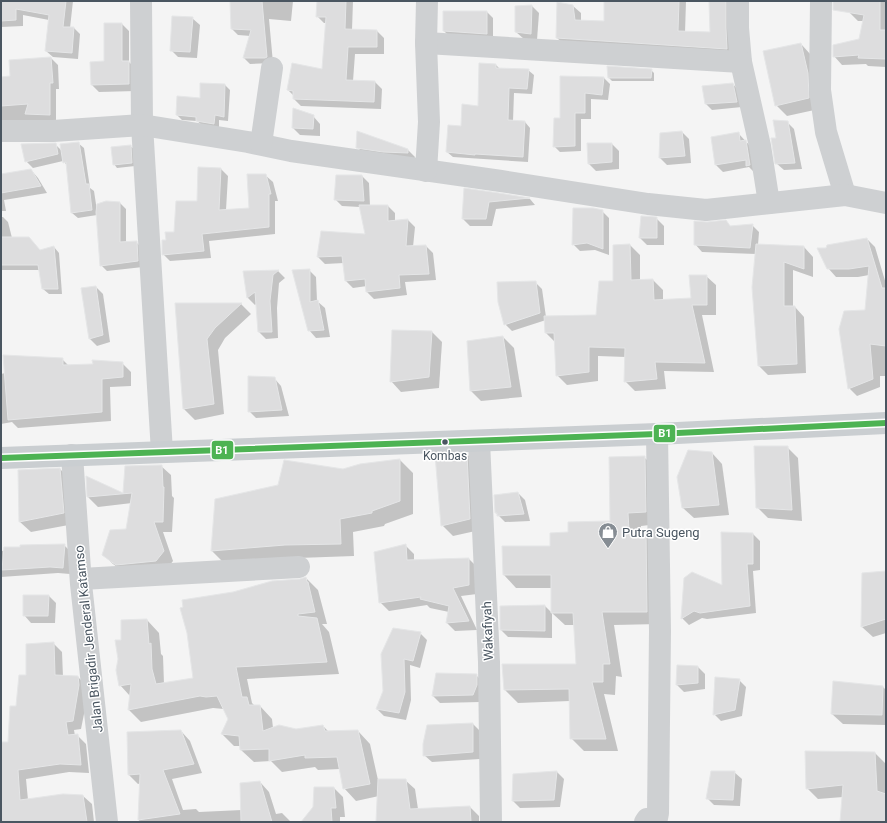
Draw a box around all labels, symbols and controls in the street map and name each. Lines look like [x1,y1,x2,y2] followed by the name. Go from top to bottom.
[653,424,676,443] line badge: B1
[658,427,672,440] text: B1
[440,437,450,447] marker: Kombas
[211,440,234,460] line badge: B1
[215,444,229,457] text: B1
[423,449,467,463] place label: Kombas
[597,521,619,549] shop icon: Putra Sugeng
[622,525,700,540] place label: Putra Sugeng
[71,545,106,733] street label: Jalan Brigadir Jenderal Katamso
[479,601,496,661] street label: Wakafiyah

